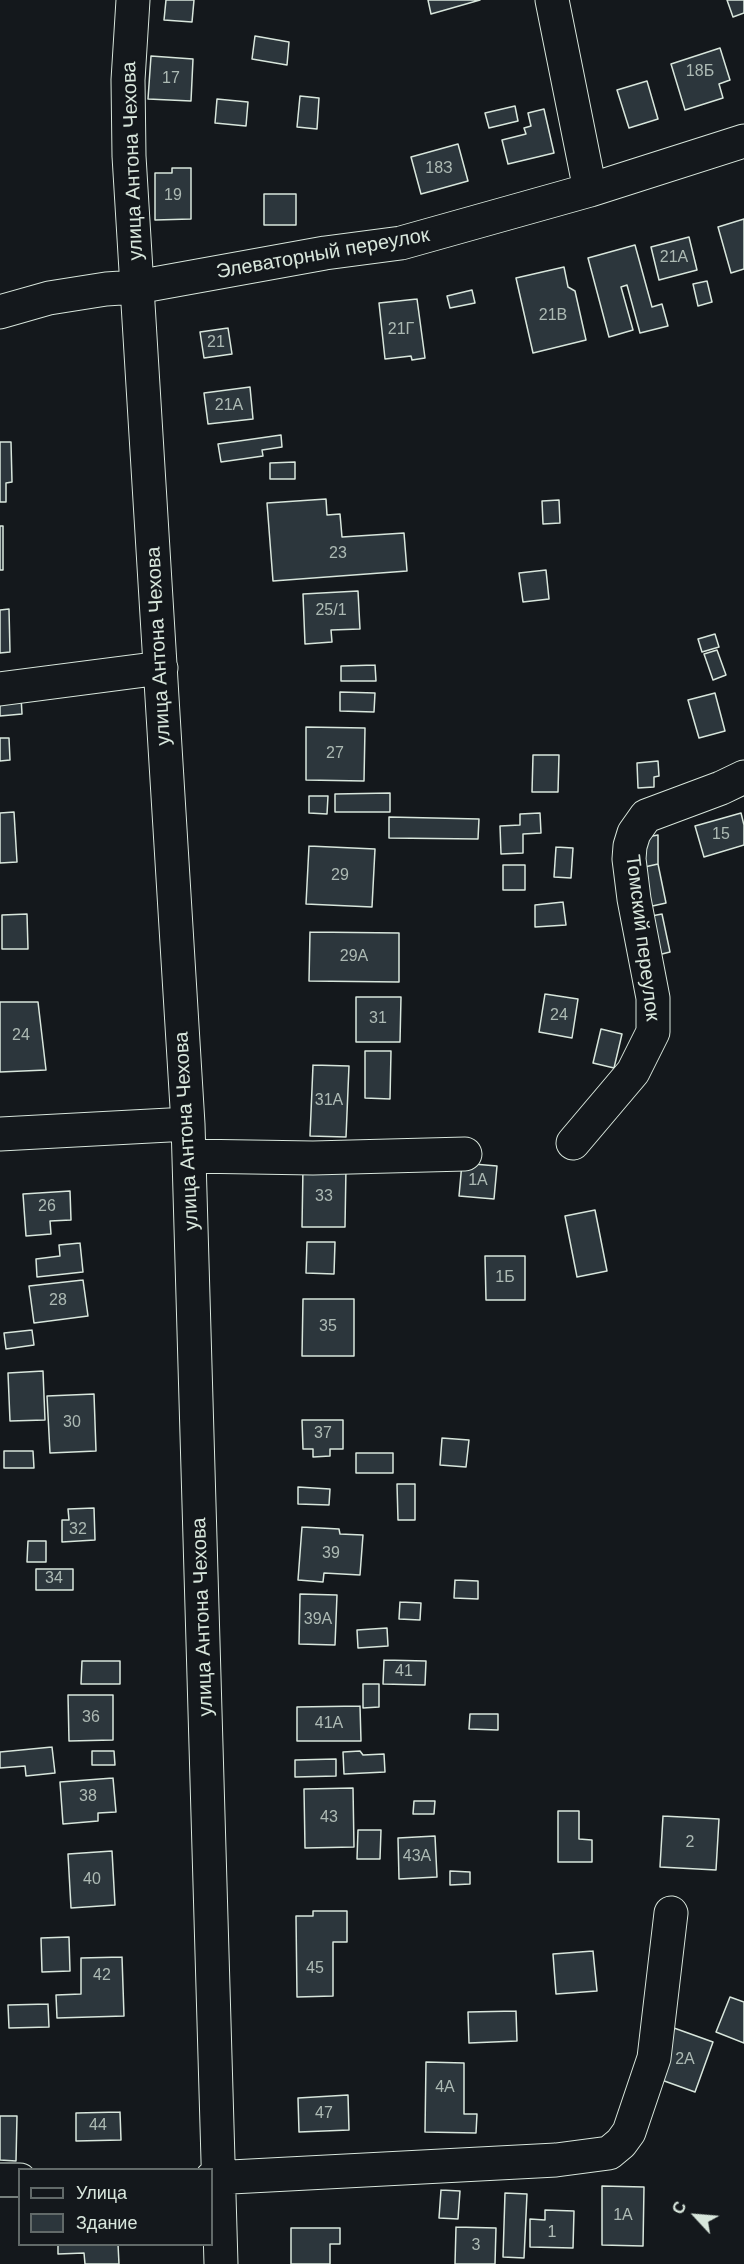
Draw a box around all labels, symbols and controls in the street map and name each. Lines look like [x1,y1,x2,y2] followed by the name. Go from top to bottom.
[118,61,148,261] street label: улица Антона Чехова
[686,62,714,82] house number: 18Б
[162,69,180,89] house number: 17
[425,159,453,179] house number: 18З
[164,186,182,206] house number: 19
[214,223,432,285] street label: Элеваторный переулок
[660,248,688,268] house number: 21А
[539,306,567,326] house number: 21В
[388,320,414,340] house number: 21Г
[207,333,225,353] house number: 21
[215,396,243,416] house number: 21А
[329,544,347,564] house number: 23
[142,546,176,746] street label: улица Антона Чехова
[315,601,347,621] house number: 25/1
[326,744,344,764] house number: 27
[712,825,730,845] house number: 15
[620,853,664,1023] street label: Томский переулок
[331,866,349,886] house number: 29
[340,947,368,967] house number: 29А
[550,1006,568,1026] house number: 24
[369,1009,387,1029] house number: 31
[12,1026,30,1046] house number: 24
[170,1031,204,1231] street label: улица Антона Чехова
[315,1091,343,1111] house number: 31А
[468,1171,488,1191] house number: 1А
[315,1187,333,1207] house number: 33
[38,1197,56,1217] house number: 26
[495,1268,515,1288] house number: 1Б
[49,1291,67,1311] house number: 28
[319,1317,337,1337] house number: 35
[63,1413,81,1433] house number: 30
[314,1424,332,1444] house number: 37
[188,1517,218,1717] street label: улица Антона Чехова
[69,1520,87,1540] house number: 32
[322,1544,340,1564] house number: 39
[45,1569,63,1589] house number: 34
[304,1610,332,1630] house number: 39А
[395,1662,413,1682] house number: 41
[82,1708,100,1728] house number: 36
[315,1714,343,1734] house number: 41А
[79,1787,97,1807] house number: 38
[320,1808,338,1828] house number: 43
[686,1833,694,1853] house number: 2
[403,1847,431,1867] house number: 43А
[83,1870,101,1890] house number: 40
[306,1959,324,1979] house number: 45
[93,1966,111,1986] house number: 42
[675,2050,695,2070] house number: 2А
[435,2078,455,2098] house number: 4А
[315,2104,333,2124] house number: 47
[89,2116,107,2136] house number: 44
[18,2168,213,2246] legend
[76,2183,127,2203] text: Улица
[666,2186,726,2246] north arrow
[669,2199,690,2217] text: С
[613,2206,633,2226] house number: 1А
[76,2213,137,2233] text: Здание
[548,2223,556,2243] house number: 1
[472,2236,480,2256] house number: 3

